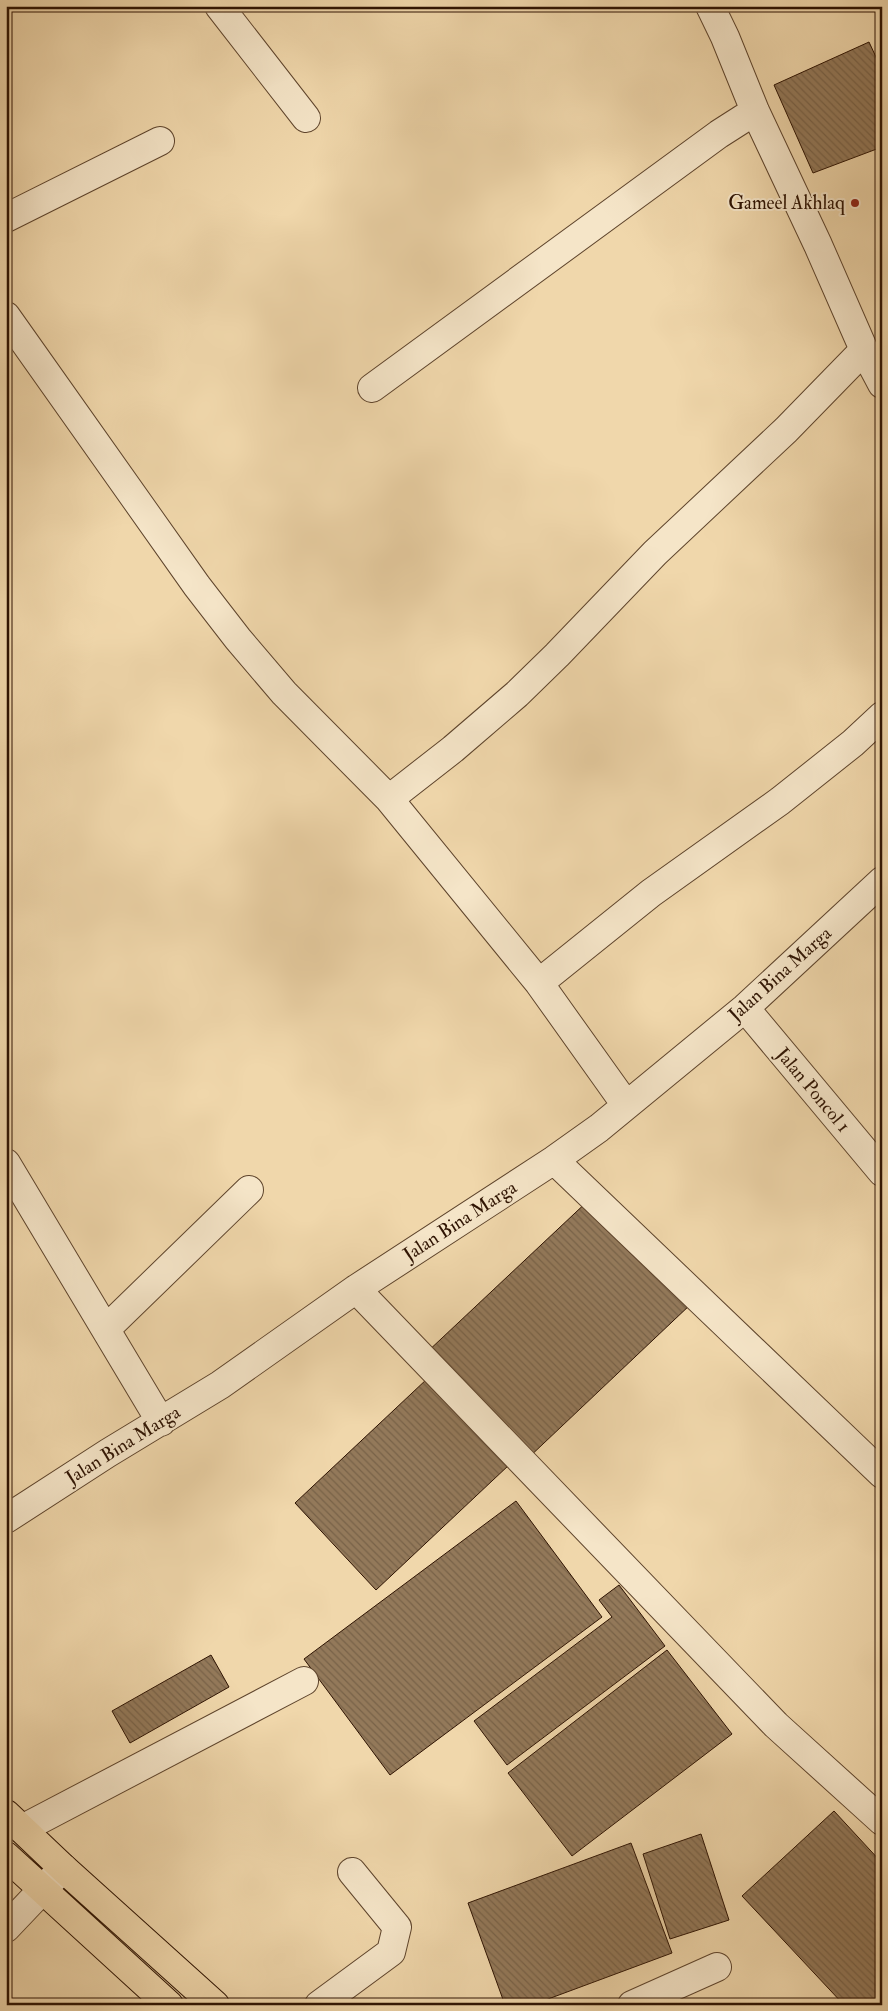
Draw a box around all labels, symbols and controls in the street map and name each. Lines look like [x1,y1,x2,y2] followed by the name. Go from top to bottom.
[728,191,845,215] place label: Gameel Akhlaq
[849,197,861,209] marker: Gameel Akhlaq
[723,921,837,1027] street label: Jalan Bina Marga
[770,1042,855,1137] street label: Jalan Poncol 1
[398,1175,522,1267] street label: Jalan Bina Marga
[60,1400,185,1490] street label: Jalan Bina Marga

